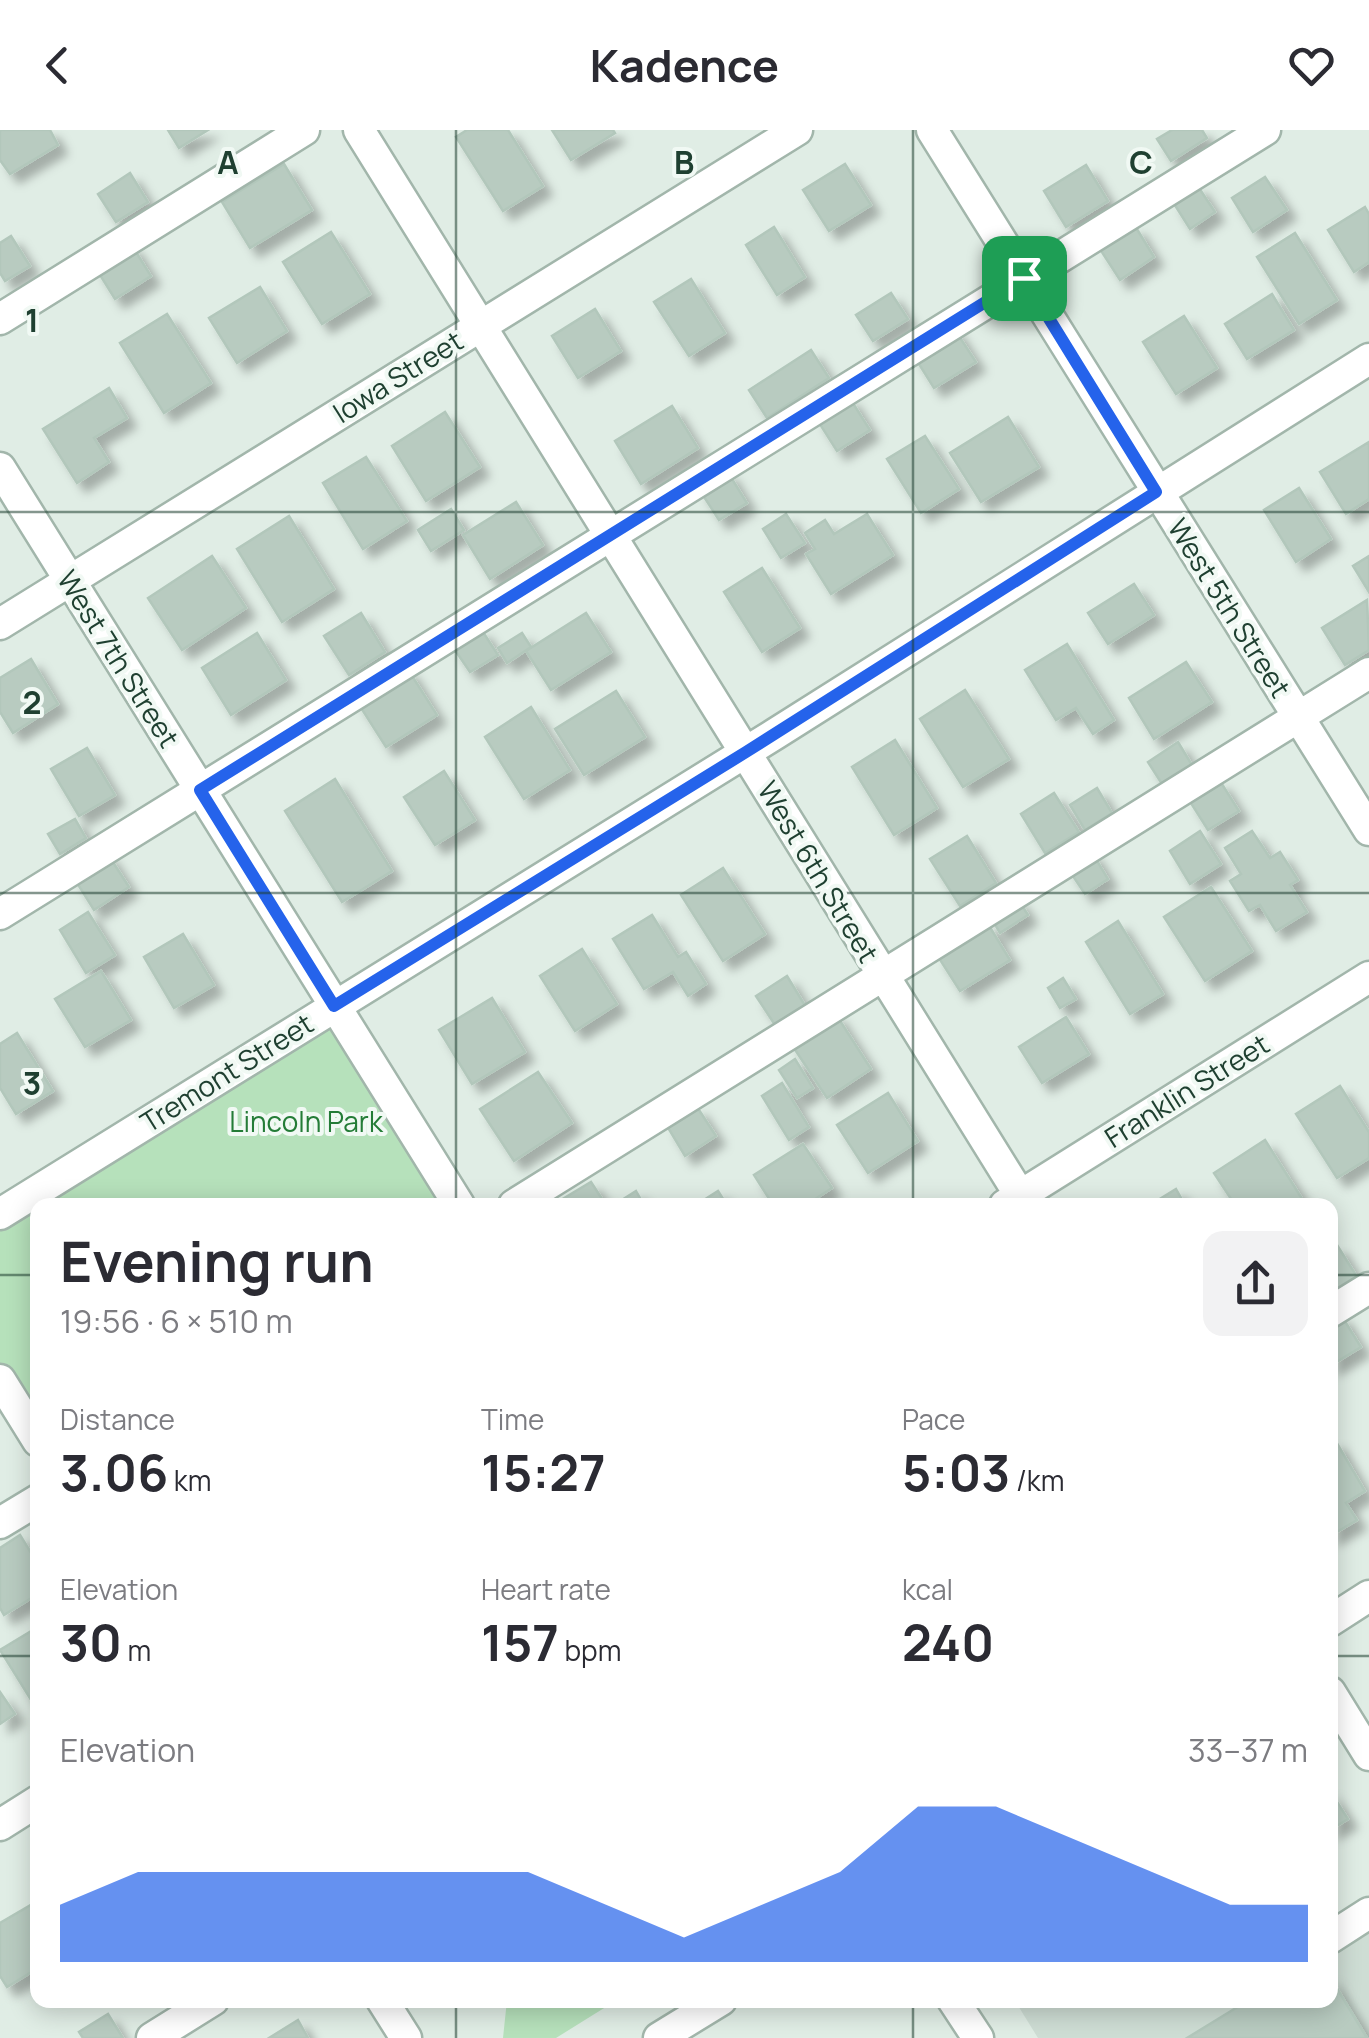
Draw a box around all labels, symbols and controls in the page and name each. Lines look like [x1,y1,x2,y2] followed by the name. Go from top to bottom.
[590,34,779,96] text: Kadence
[30,38,85,93] icon: back
[1284,38,1339,93] icon: heart
[217,140,239,184] text: A
[674,140,694,184] text: B
[1129,140,1153,184] text: C
[982,236,1067,321] pin
[997,251,1052,306] icon: arrive
[25,298,39,342] text: 1
[325,321,470,431] street label: Iowa Street
[1160,511,1300,704] street label: West 5th Street
[49,563,189,754] street label: West 7th Street
[22,680,42,724] text: 2
[750,774,888,969] street label: West 6th Street
[133,1004,320,1140] street label: Tremont Street
[1097,1024,1276,1156] street label: Franklin Street
[23,1061,41,1105] text: 3
[229,1102,384,1140] park label: Lincoln Park
[60,1223,374,1299] text: Evening run
[1203,1231,1308,1336] button: share
[60,1299,293,1343] text: 19:56 · 6 × 510 m
[60,1400,175,1438] text: Distance
[481,1400,544,1438] text: Time
[902,1400,965,1438] text: Pace
[60,1438,168,1506] text: 3.06
[481,1438,606,1506] text: 15:27
[902,1438,1010,1506] text: 5:03
[168,1461,211,1499] text: km
[1010,1461,1065,1499] text: /km
[60,1570,178,1608] text: Elevation
[481,1570,611,1608] text: Heart rate
[902,1570,953,1608] text: kcal
[60,1608,122,1676] text: 30
[481,1608,559,1676] text: 157
[902,1608,994,1676] text: 240
[122,1631,151,1669] text: m
[559,1631,621,1669] text: bpm
[60,1728,195,1772] text: Elevation
[1188,1728,1308,1772] text: 33–37 m

